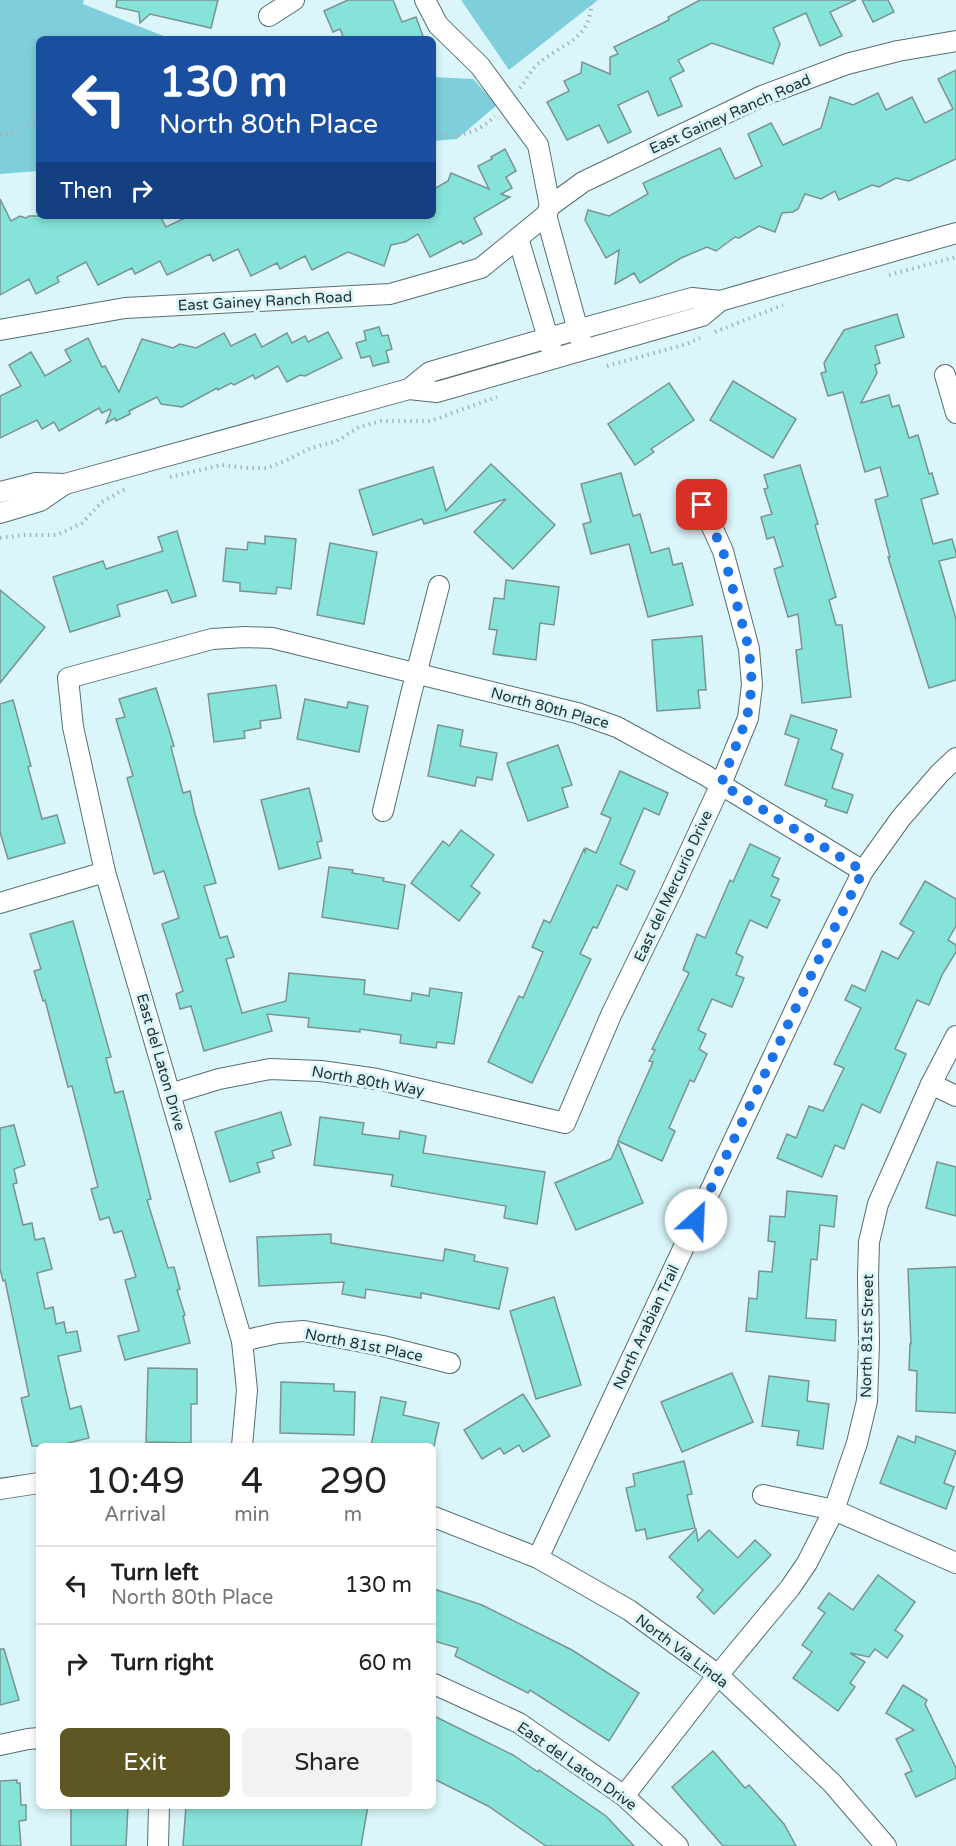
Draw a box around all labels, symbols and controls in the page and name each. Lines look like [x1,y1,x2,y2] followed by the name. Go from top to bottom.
[159,57,288,108] text: 130 m
[60,60,138,138] icon: left
[647,70,813,158] street label: East Gainey Ranch Road
[159,108,378,141] text: North 80th Place
[125,174,158,207] icon: right
[60,178,113,204] text: Then
[177,287,353,315] street label: East Gainey Ranch Road
[676,479,727,530] pin
[685,488,718,521] icon: arrive
[489,684,611,732] street label: North 80th Place
[630,807,716,965] street label: East del Mercurio Drive
[133,991,189,1133] street label: East del Laton Drive
[310,1062,426,1100] street label: North 80th Way
[664,1188,728,1252] position arrow
[609,1262,683,1392] street label: North Arabian Trail
[857,1274,877,1398] street label: North 81st Street
[304,1325,424,1365] street label: North 81st Place
[85,1460,185,1503] text: 10:49
[241,1460,263,1503] text: 4
[319,1460,387,1503] text: 290
[104,1503,166,1527] text: Arrival
[234,1503,270,1527] text: min
[344,1503,362,1527] text: m
[111,1560,199,1586] text: Turn left
[60,1569,93,1602] icon: left
[345,1572,412,1598] text: 130 m
[111,1586,273,1610] text: North 80th Place
[632,1610,732,1692] street label: North Via Linda
[60,1647,93,1680] icon: right
[111,1650,213,1676] text: Turn right
[358,1650,412,1676] text: 60 m
[514,1718,640,1814] street label: East del Laton Drive
[60,1728,230,1797] button: Exit
[242,1728,412,1797] button: Share

